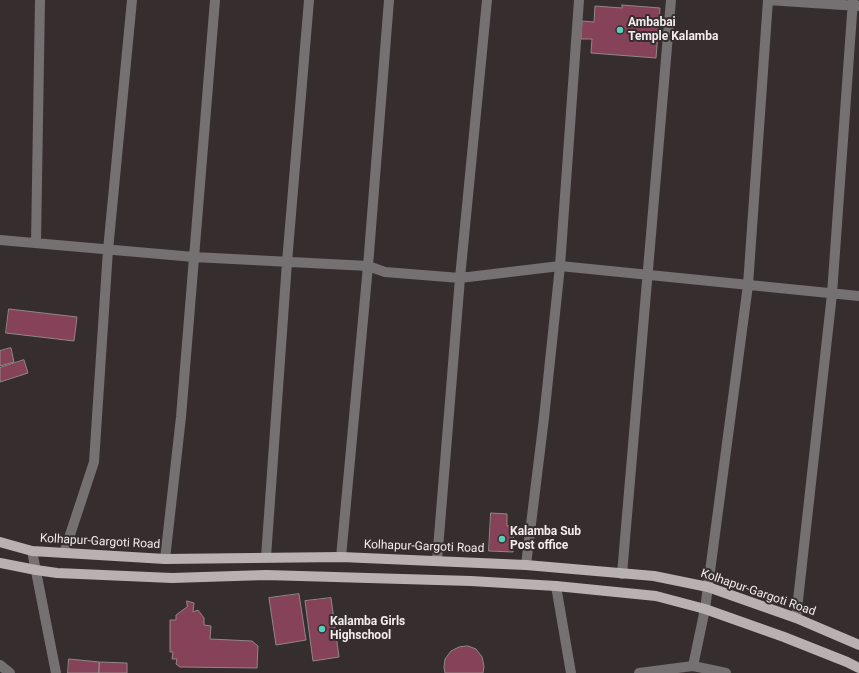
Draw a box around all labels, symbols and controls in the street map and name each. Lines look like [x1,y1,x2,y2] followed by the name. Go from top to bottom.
[628,16,718,44] place label: Ambabai Temple Kalamba
[615,25,625,35] marker: Ambabai Temple Kalamba
[510,525,581,553] place label: Kalamba Sub Post office
[39,532,161,552] street label: Kolhapur-Gargoti Road
[497,534,507,544] marker: Kalamba Sub Post office
[363,538,485,556] street label: Kolhapur-Gargoti Road
[699,567,817,619] street label: Kolhapur-Gargoti Road
[330,615,405,643] place label: Kalamba Girls Highschool
[317,624,327,634] marker: Kalamba Girls Highschool

